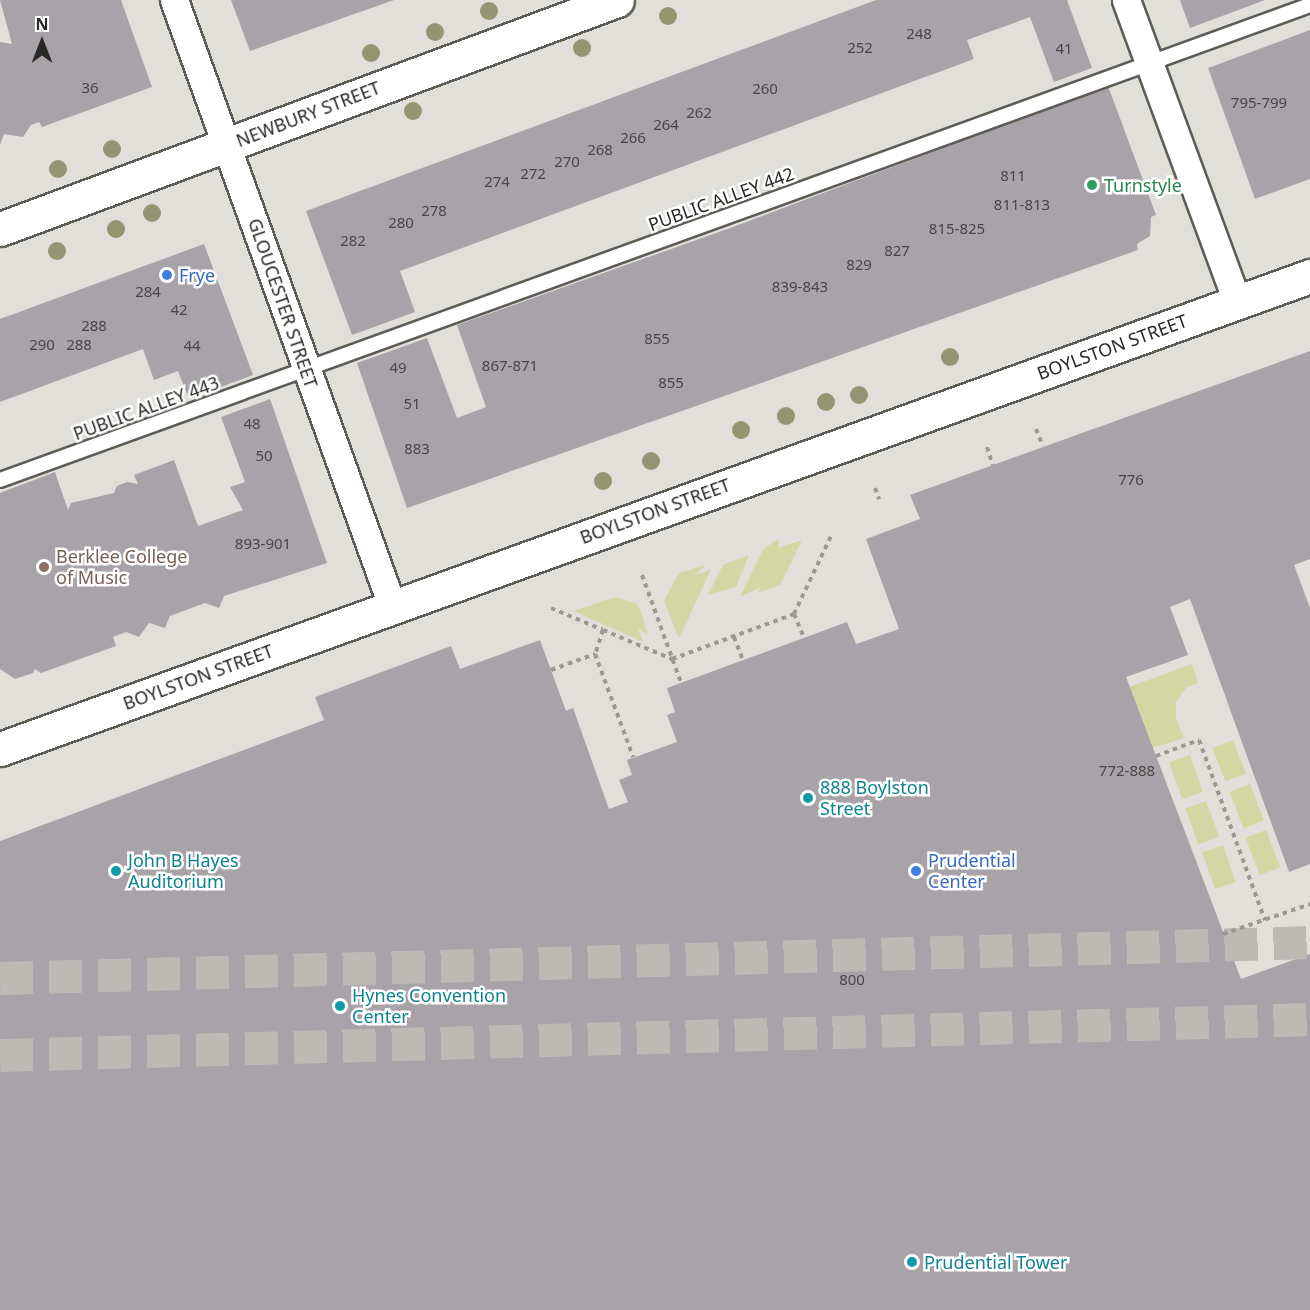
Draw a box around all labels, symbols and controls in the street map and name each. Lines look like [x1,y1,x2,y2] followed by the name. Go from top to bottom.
[12,12,72,72] north arrow
[35,13,49,35] text: N
[906,25,932,43] house number: 248
[847,39,873,57] house number: 252
[1055,40,1073,58] house number: 41
[233,77,383,151] street label: NEWBURY STREET
[81,79,99,97] house number: 36
[752,80,778,98] house number: 260
[1231,94,1287,112] house number: 795-799
[686,104,712,122] house number: 262
[653,116,679,134] house number: 264
[620,129,646,147] house number: 266
[587,141,613,159] house number: 268
[554,153,580,171] house number: 270
[645,163,797,235] street label: PUBLIC ALLEY 442
[520,165,546,183] house number: 272
[1000,167,1026,185] house number: 811
[484,173,510,191] house number: 274
[1104,174,1182,196] place label: Turnstyle
[1085,178,1099,192] marker: Turnstyle
[994,196,1050,214] house number: 811-813
[421,202,447,220] house number: 278
[388,214,414,232] house number: 280
[244,215,322,391] street label: GLOUCESTER STREET
[929,220,985,238] house number: 815-825
[340,232,366,250] house number: 282
[884,242,910,260] house number: 827
[846,256,872,274] house number: 829
[179,264,215,286] place label: Frye
[160,268,174,282] marker: Frye
[772,278,828,296] house number: 839-843
[135,283,161,301] house number: 284
[170,301,188,319] house number: 42
[1034,310,1190,384] street label: BOYLSTON STREET
[81,317,107,335] house number: 288
[644,330,670,348] house number: 855
[29,336,55,354] house number: 290
[66,336,92,354] house number: 288
[183,337,201,355] house number: 44
[482,357,538,375] house number: 867-871
[389,359,407,377] house number: 49
[70,372,222,444] street label: PUBLIC ALLEY 443
[658,374,684,392] house number: 855
[403,395,421,413] house number: 51
[243,415,261,433] house number: 48
[404,440,430,458] house number: 883
[255,447,273,465] house number: 50
[1118,471,1144,489] house number: 776
[577,474,733,548] street label: BOYLSTON STREET
[235,535,291,553] house number: 893-901
[56,546,187,588] place label: Berklee College of Music
[37,560,51,574] marker: Berklee College of Music
[120,640,276,714] street label: BOYLSTON STREET
[1099,762,1155,780] house number: 772-888
[820,777,929,820] place label: 888 Boylston Street
[801,791,815,805] marker: 888 Boylston Street
[128,850,239,892] place label: John B Hayes Auditorium
[928,850,1016,892] place label: Prudential Center
[109,864,123,878] marker: John B Hayes Auditorium
[909,864,923,878] marker: Prudential Center
[839,971,865,989] house number: 800
[352,985,506,1028] place label: Hynes Convention Center
[333,999,347,1013] marker: Hynes Convention Center
[924,1251,1067,1273] place label: Prudential Tower
[905,1255,919,1269] marker: Prudential Tower

